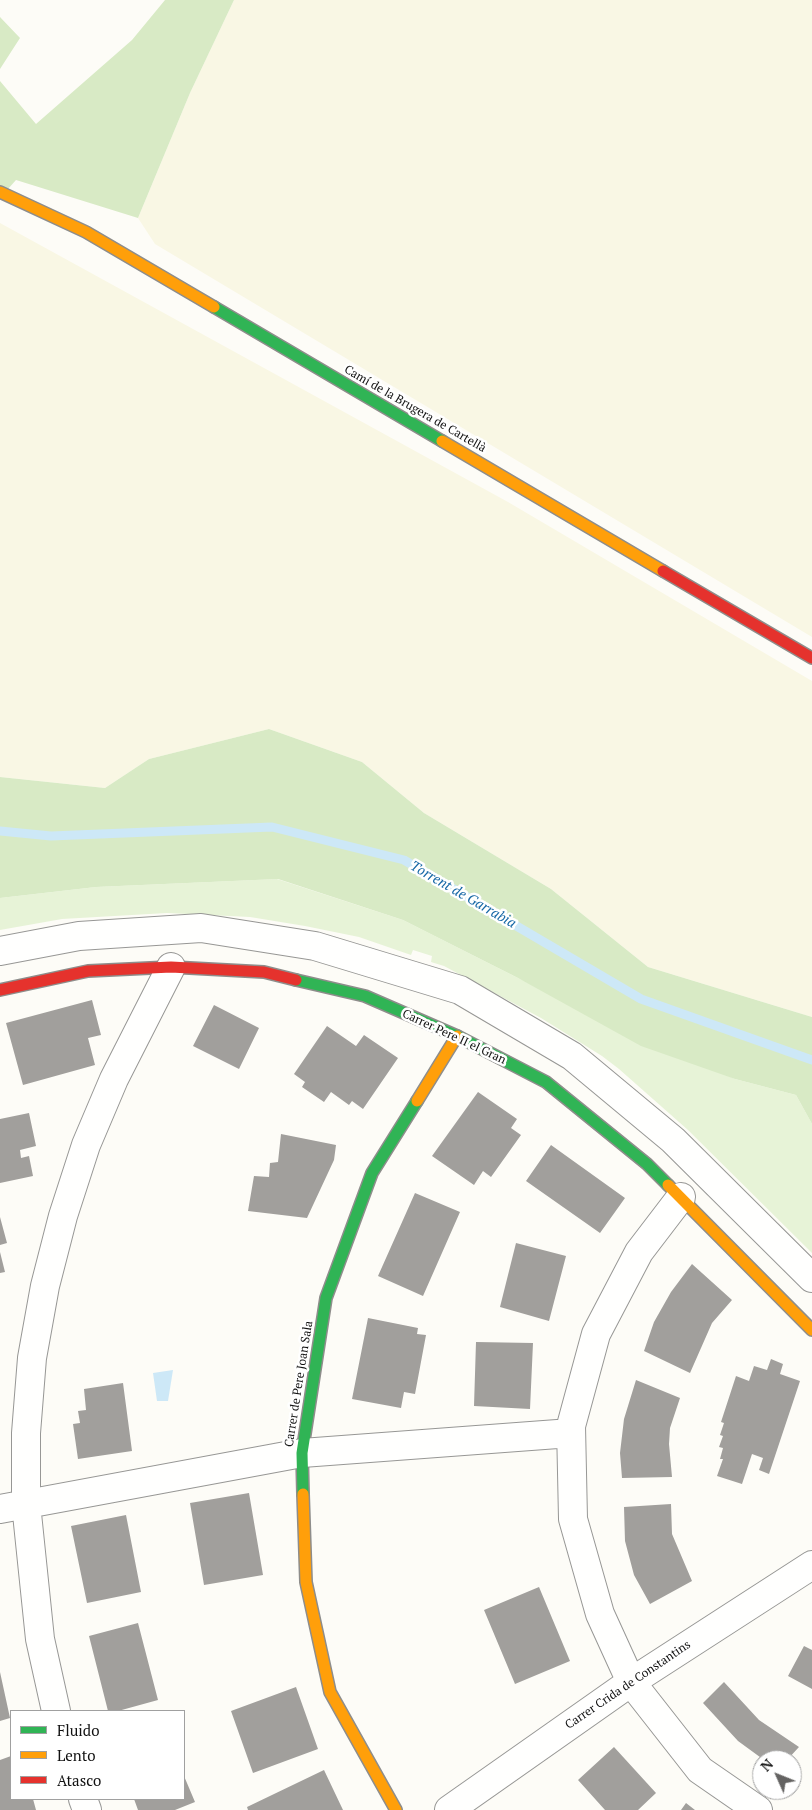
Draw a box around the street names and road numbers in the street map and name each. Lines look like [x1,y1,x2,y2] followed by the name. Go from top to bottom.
[341,362,489,456] street label: Camí de la Brugera de Cartellà
[400,1007,508,1067] street label: Carrer Pere II el Gran
[282,1320,316,1448] street label: Carrer de Pere Joan Sala
[563,1638,693,1732] street label: Carrer Crida de Constantins

